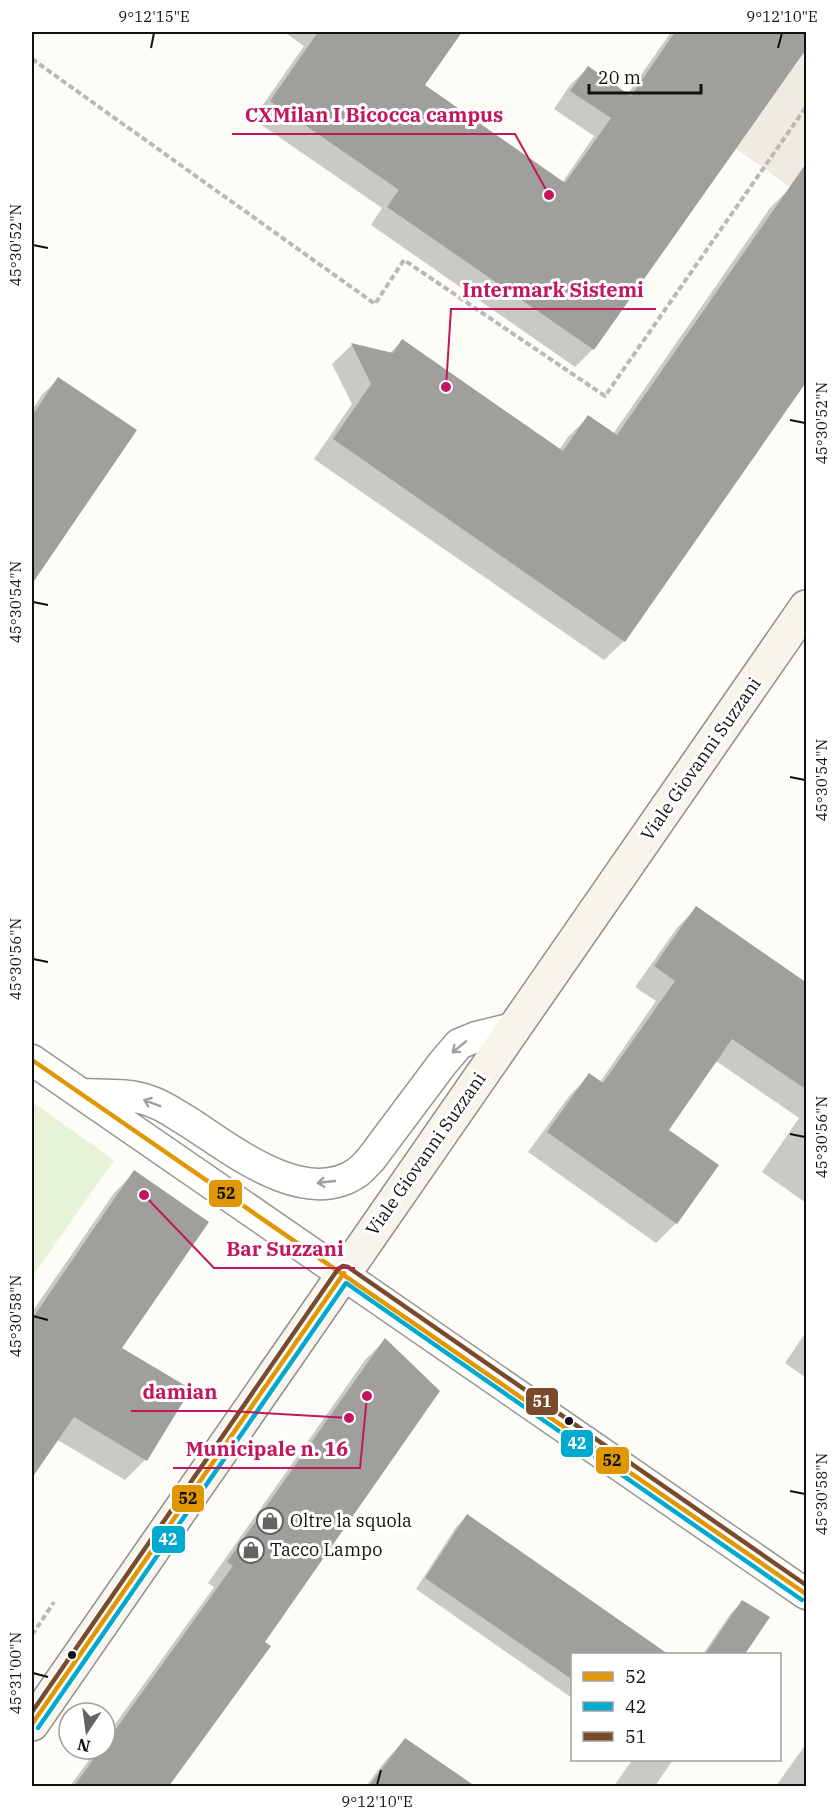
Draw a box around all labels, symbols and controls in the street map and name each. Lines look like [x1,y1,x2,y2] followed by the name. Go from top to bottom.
[118,7,190,26] text: 9°12'15"E
[746,7,818,26] text: 9°12'10"E
[589,57,702,95] scale bar
[598,66,641,89] text: 20 m
[232,96,515,134] callout: CXMilan I Bicocca campus
[245,101,503,128] text: CXMilan I Bicocca campus
[6,204,25,286] text: 45°30'52"N
[451,271,656,309] callout: Intermark Sistemi
[462,276,644,303] text: Intermark Sistemi
[812,382,831,464] text: 45°30'52"N
[6,561,25,643] text: 45°30'54"N
[636,672,766,845] street label: Viale Giovanni Suzzani
[812,739,831,821] text: 45°30'54"N
[6,918,25,1000] text: 45°30'56"N
[451,1040,467,1053] one-way arrow
[361,1067,491,1240] street label: Viale Giovanni Suzzani
[812,1096,831,1178] text: 45°30'56"N
[144,1097,162,1108] one-way arrow
[317,1177,337,1188] one-way arrow
[208,1179,243,1208] line badge: 52
[216,1183,236,1203] text: 52
[214,1230,355,1268] callout: Bar Suzzani
[226,1235,344,1262] text: Bar Suzzani
[6,1275,25,1357] text: 45°30'58"N
[131,1373,230,1411] callout: damian
[143,1378,217,1405] text: damian
[525,1387,559,1416] line badge: 51
[532,1391,552,1411] text: 51
[563,1415,575,1427] unlabelled marker
[560,1429,594,1458] line badge: 42
[173,1430,360,1468] callout: Municipale n. 16
[567,1433,587,1453] text: 42
[186,1435,348,1462] text: Municipale n. 16
[595,1446,630,1475] line badge: 52
[602,1450,622,1470] text: 52
[812,1453,831,1535] text: 45°30'58"N
[171,1484,205,1513] line badge: 52
[178,1488,198,1508] text: 52
[255,1506,285,1536] shop icon: Oltre la squola
[290,1509,412,1532] place label: Oltre la squola
[151,1525,186,1554] line badge: 42
[158,1529,178,1549] text: 42
[236,1535,266,1565] shop icon: Tacco Lampo
[270,1538,382,1561] place label: Tacco Lampo
[6,1632,25,1714] text: 45°31'00"N
[66,1649,78,1661] unlabelled marker
[571,1653,781,1761] legend
[625,1665,647,1688] text: 52
[625,1695,647,1718] text: 42
[57,1701,117,1761] north arrow
[625,1725,647,1748] text: 51
[75,1734,92,1757] text: N
[341,1792,413,1811] text: 9°12'10"E

